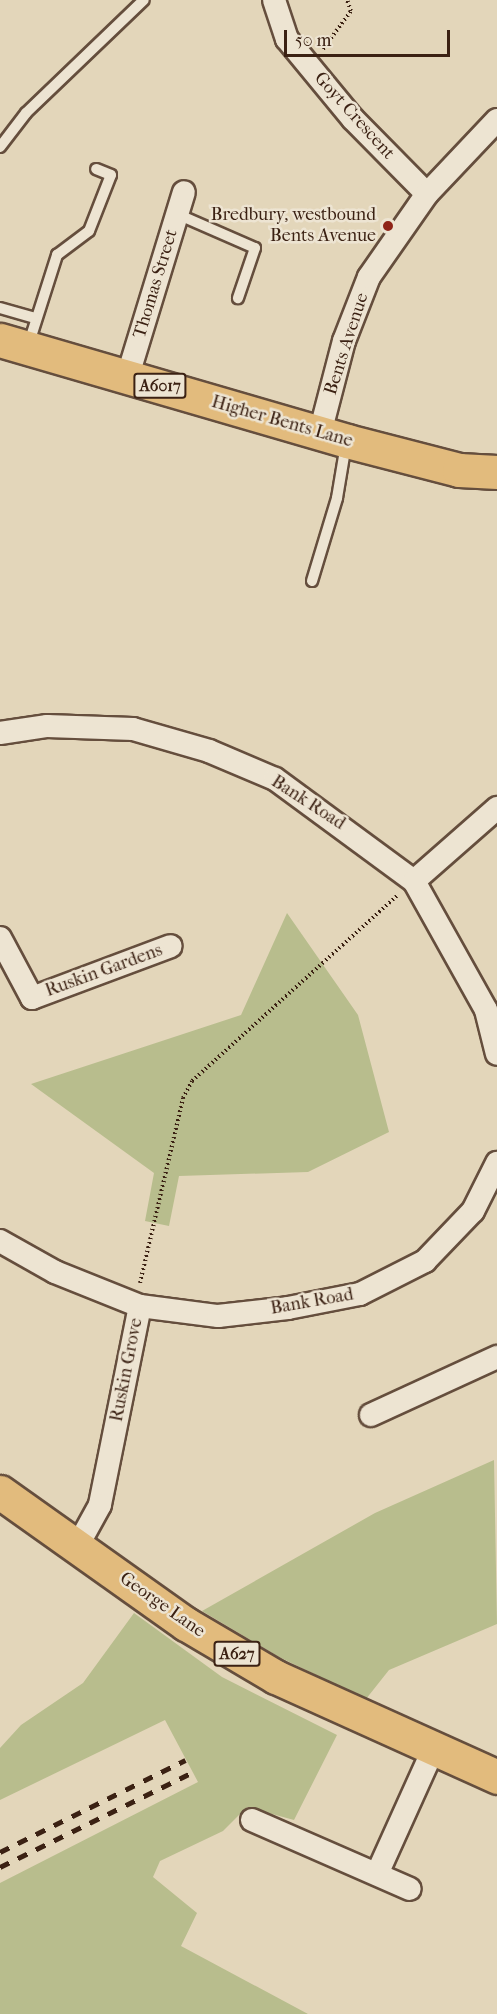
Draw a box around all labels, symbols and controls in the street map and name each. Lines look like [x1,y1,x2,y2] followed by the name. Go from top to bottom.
[287,18,454,56] scale bar
[295,30,331,51] text: 50 m
[309,68,399,164] street label: Goyt Crescent
[211,205,376,248] place label: Bredbury, westbound Bents Avenue
[381,219,395,233] marker: Bredbury, westbound Bents Avenue
[129,227,183,341] street label: Thomas Street
[320,290,374,398] street label: Bents Avenue
[133,373,187,399] road number: A6017
[209,392,355,452] street label: Higher Bents Lane
[267,771,349,835] street label: Bank Road
[43,940,165,1002] street label: Ruskin Gardens
[269,1284,355,1320] street label: Bank Road
[106,1316,148,1424] street label: Ruskin Grove
[115,1568,209,1642] street label: George Lane
[213,1641,261,1667] road number: A627

